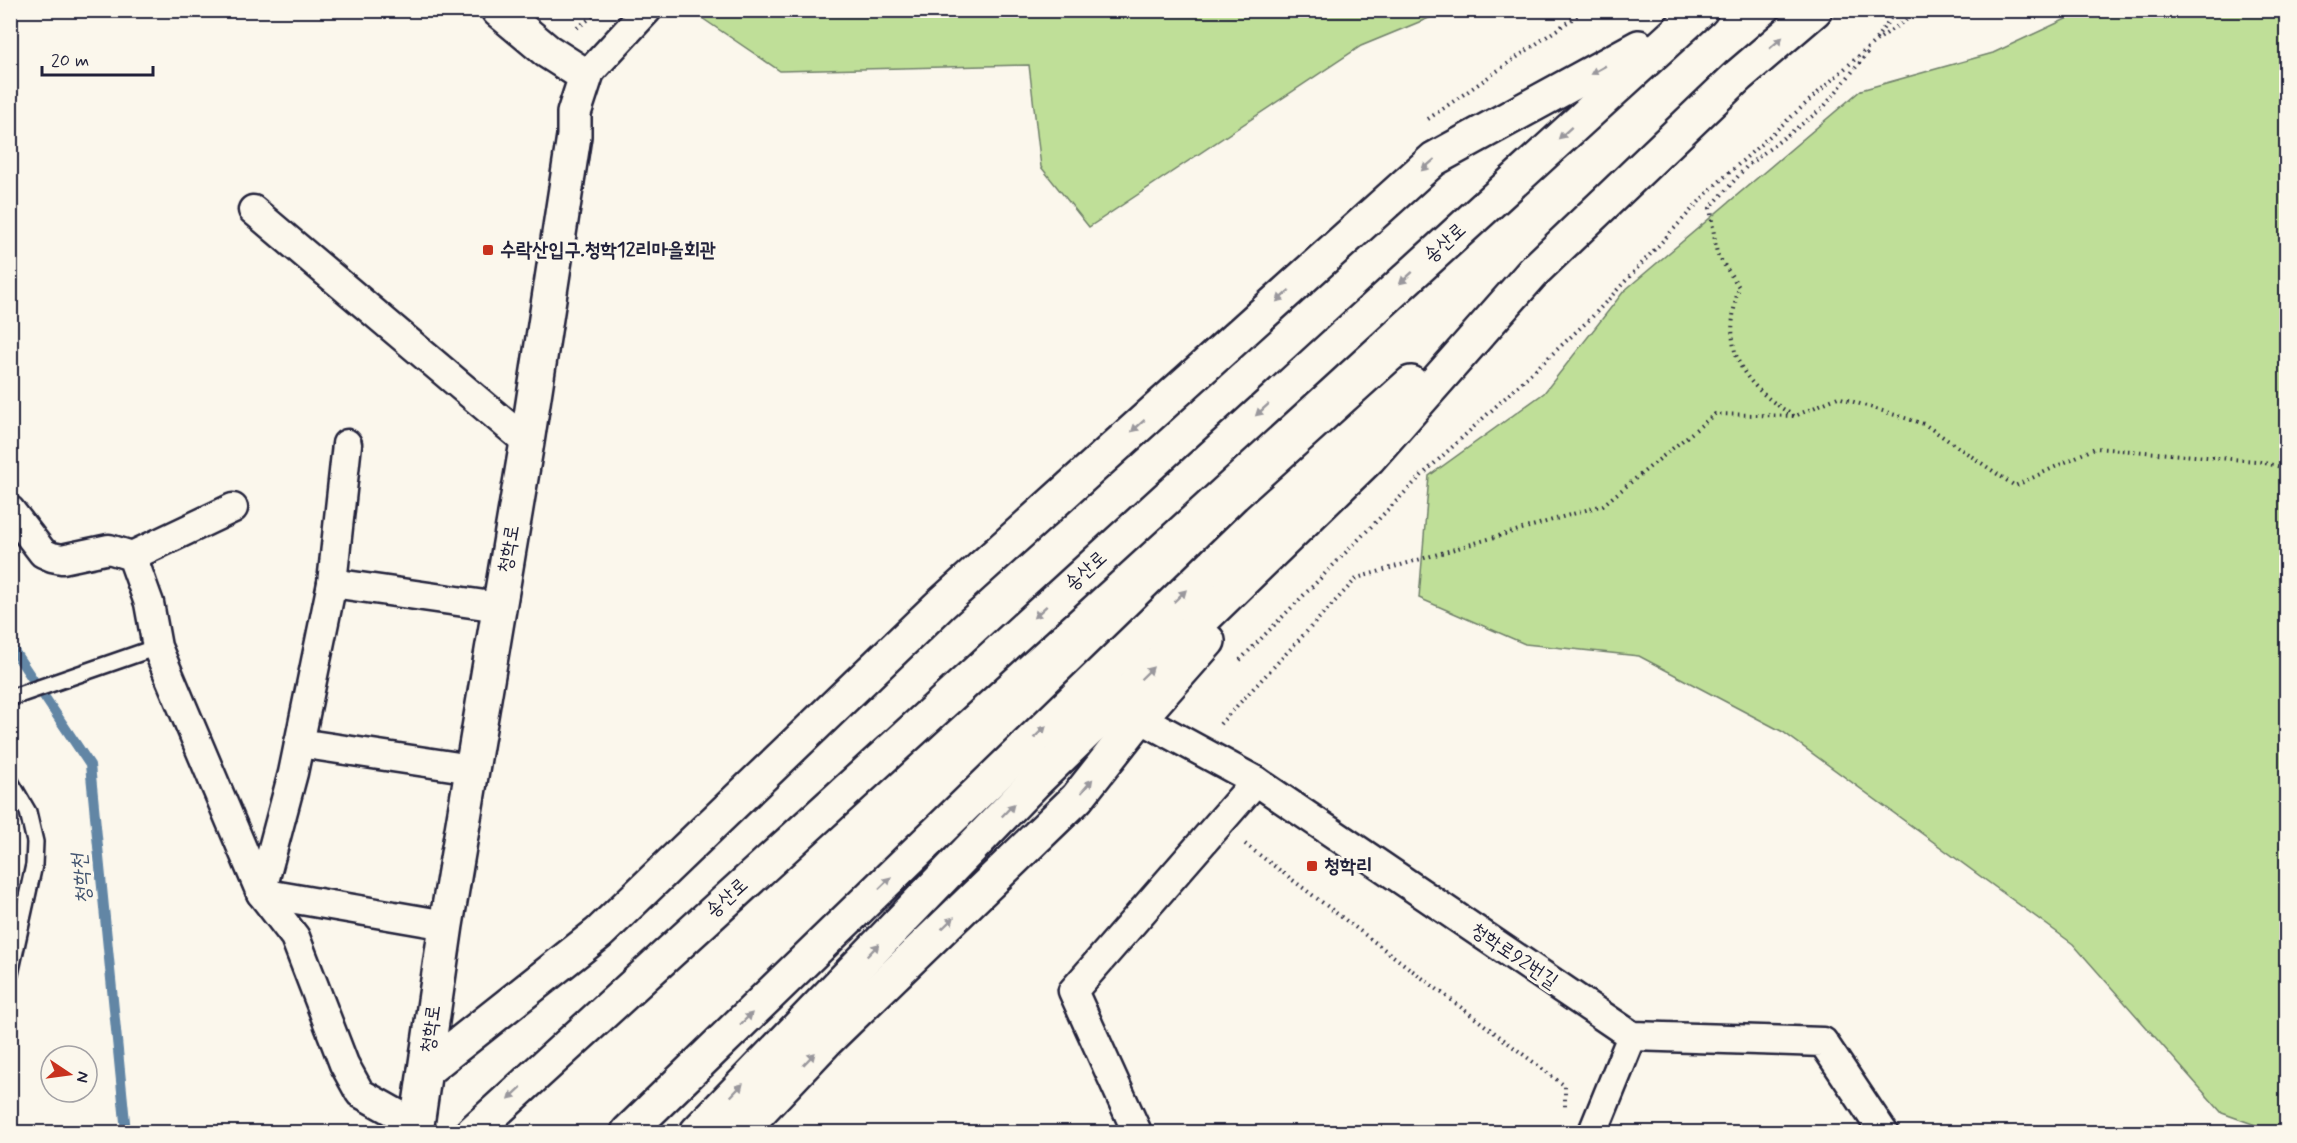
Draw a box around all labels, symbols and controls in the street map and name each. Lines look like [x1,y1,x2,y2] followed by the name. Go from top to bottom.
[1768,37,1784,50] one-way arrow
[42,39,153,77] scale bar
[51,49,89,73] text: 20 m
[1589,65,1606,75] one-way arrow
[1558,125,1572,139] one-way arrow
[1420,158,1435,172] one-way arrow
[1418,217,1472,269] street label: 송산로
[500,237,716,264] place label: 수락산입구.청학12리마을회관
[481,243,495,257] marker: 수락산입구.청학12리마을회관
[1399,271,1414,284] one-way arrow
[1275,289,1290,303] one-way arrow
[1255,403,1270,416] one-way arrow
[1131,419,1146,432] one-way arrow
[492,523,526,575] street label: 청학로
[1059,545,1113,597] street label: 송산로
[1173,590,1187,604] one-way arrow
[1033,605,1048,619] one-way arrow
[1139,667,1154,680] one-way arrow
[1033,726,1047,740] one-way arrow
[1080,778,1093,794] one-way arrow
[1001,802,1015,817] one-way arrow
[65,850,99,906] water label: 청학천
[1324,853,1372,880] place label: 청학리
[1305,859,1319,873] marker: 청학리
[700,872,754,924] street label: 송산로
[878,876,892,890] one-way arrow
[940,916,954,930] one-way arrow
[1465,917,1563,995] street label: 청학로92번길
[865,944,879,958] one-way arrow
[414,1003,448,1055] street label: 청학로
[738,1012,752,1026] one-way arrow
[39,1044,99,1104] north arrow
[801,1053,815,1067] one-way arrow
[71,1069,94,1085] text: N
[730,1083,744,1098] one-way arrow
[508,1086,522,1100] one-way arrow

